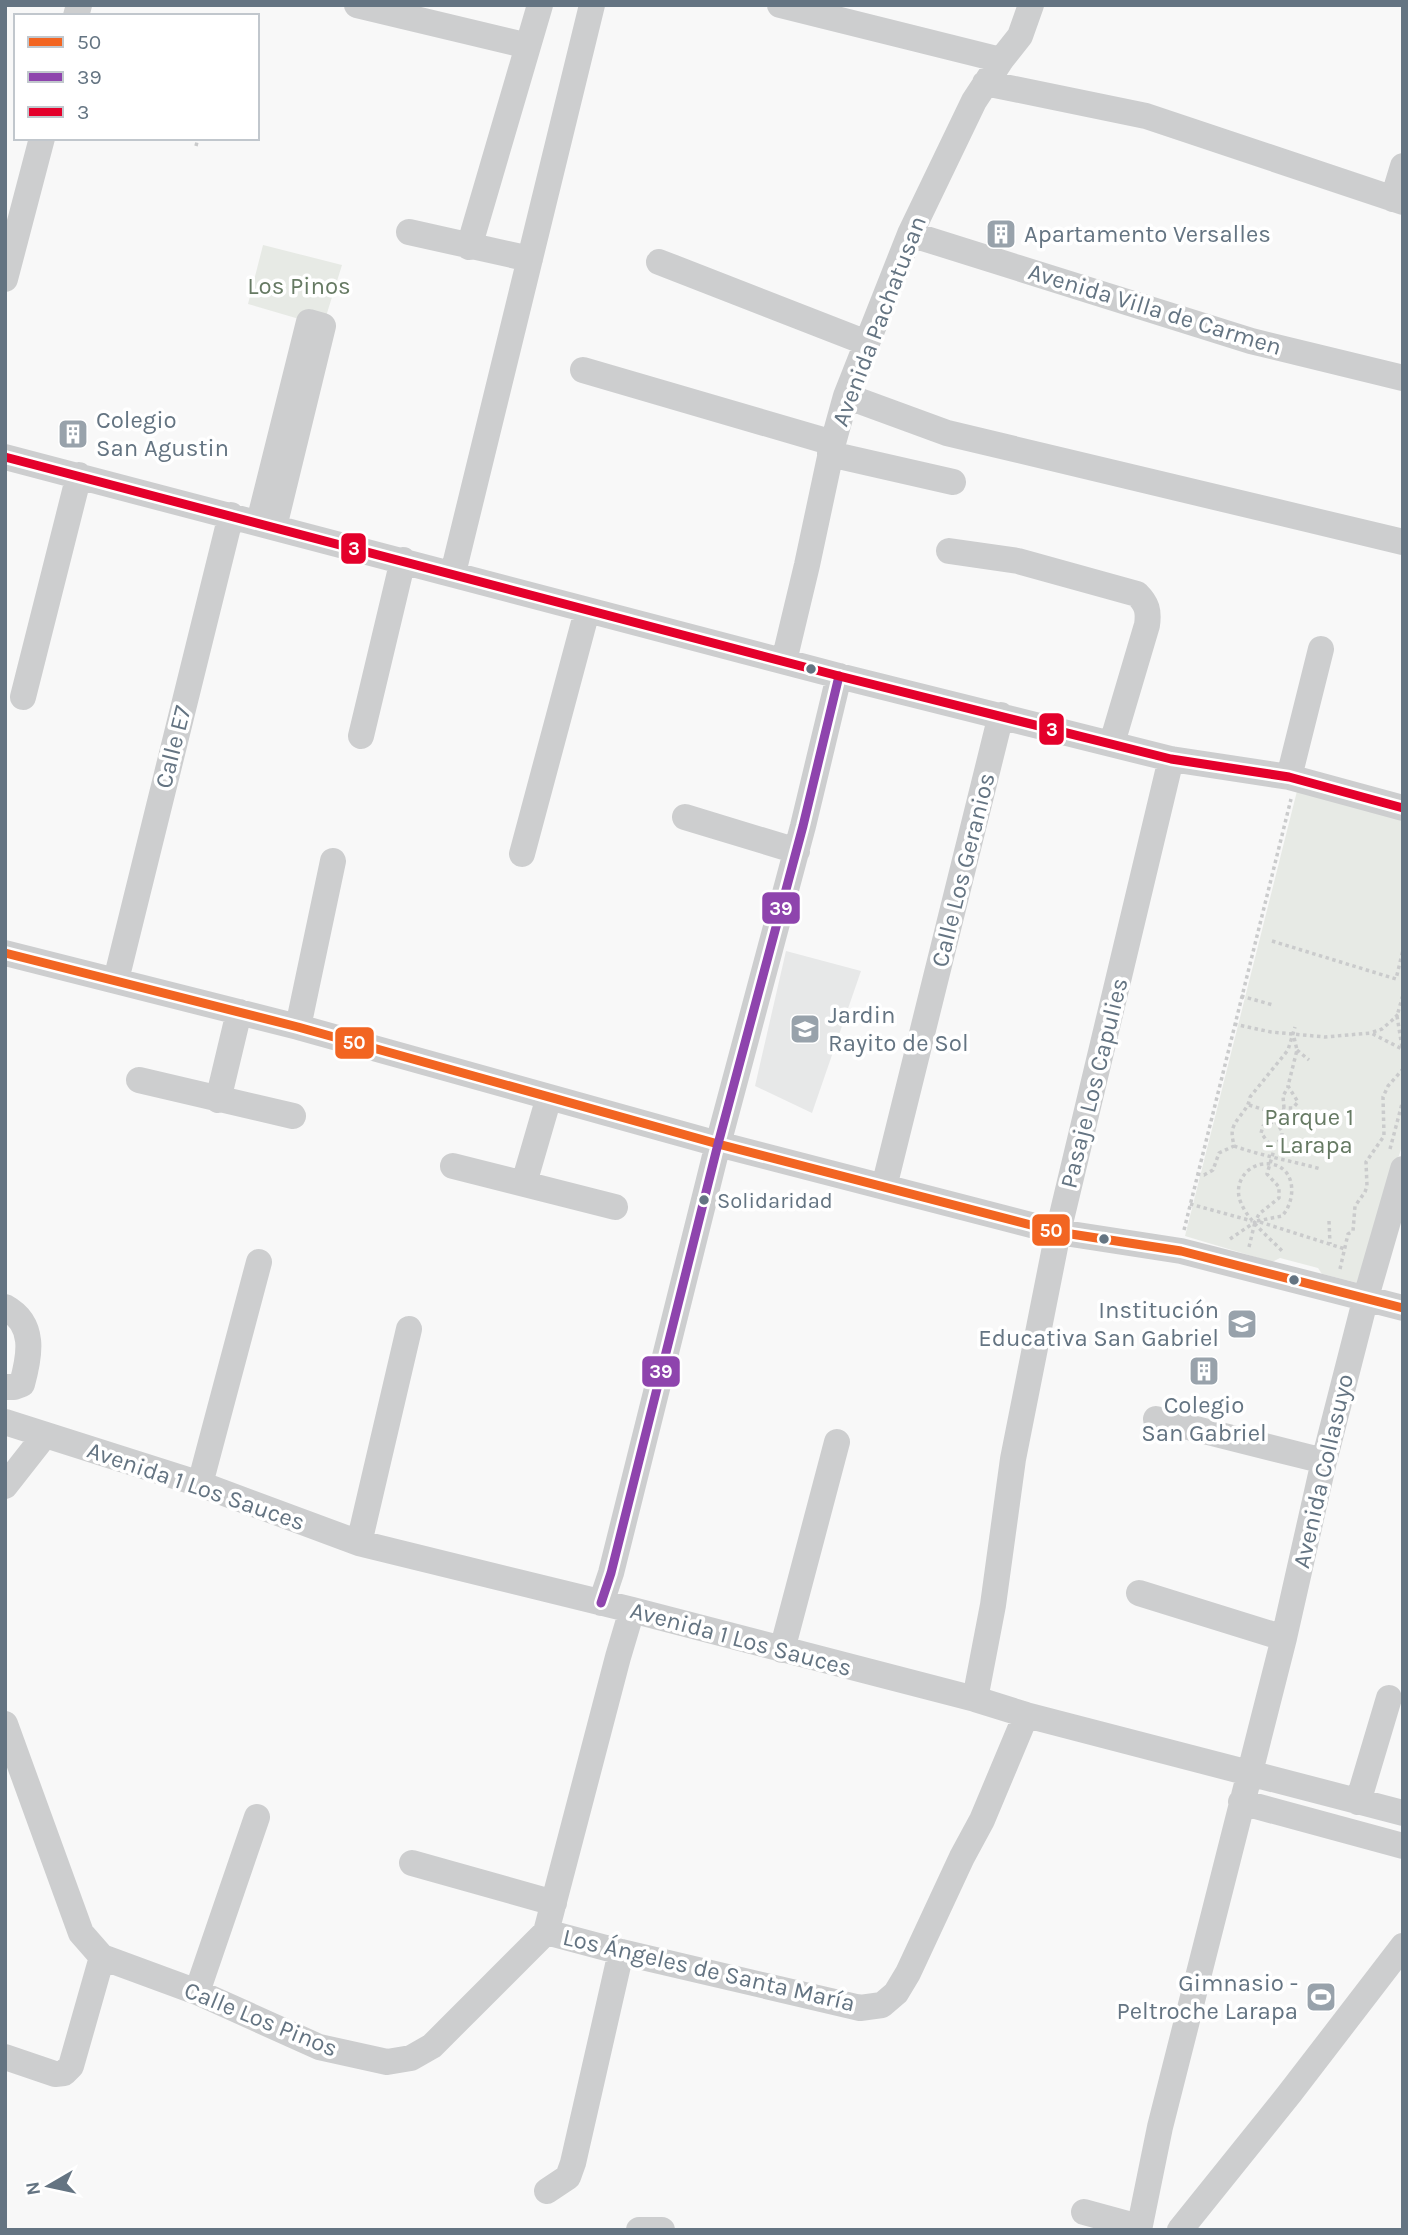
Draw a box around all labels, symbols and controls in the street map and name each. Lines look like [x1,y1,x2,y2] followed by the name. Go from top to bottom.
[14,14,259,140] legend
[77,30,101,54] text: 50
[77,65,102,89] text: 39
[77,100,89,124] text: 3
[826,212,932,430] street label: Avenida Pachatusan
[984,217,1018,251] building icon: Apartamento Versalles
[1024,220,1271,248] place label: Apartamento Versalles
[1025,257,1285,361] street label: Avenida Villa de Carmen
[247,272,351,300] park label: Los Pinos
[96,406,229,462] place label: Colegio San Agustin
[56,417,90,451] building icon: Colegio San Agustin
[340,532,367,565] line badge: 3
[348,538,360,560] text: 3
[804,662,818,676] unlabelled marker
[149,703,197,791] street label: Calle E7
[1038,712,1065,746] line badge: 3
[1046,719,1058,741] text: 3
[925,770,1001,970] street label: Calle Los Geranios
[761,891,801,925] line badge: 39
[769,898,793,920] text: 39
[1054,975,1134,1191] street label: Pasaje Los Capulies
[828,1001,969,1057] place label: Jardin Rayito de Sol
[788,1012,822,1046] school or university icon: Jardin Rayito de Sol
[334,1026,375,1060] line badge: 50
[342,1032,366,1054] text: 50
[1264,1103,1354,1159] park label: Parque 1 - Larapa
[717,1188,833,1214] place label: Solidaridad
[697,1193,711,1207] marker: Solidaridad
[1031,1213,1071,1247] line badge: 50
[1039,1220,1063,1242] text: 50
[1097,1232,1111,1246] unlabelled marker
[1287,1273,1301,1287] unlabelled marker
[978,1296,1219,1352] place label: Institución Educativa San Gabriel
[1225,1307,1259,1341] school or university icon: Institución Educativa San Gabriel
[1187,1354,1221,1388] building icon: Colegio San Gabriel
[641,1355,681,1388] line badge: 39
[649,1361,673,1383] text: 39
[1287,1371,1359,1571] street label: Avenida Collasuyo
[1141,1391,1267,1447] place label: Colegio San Gabriel
[84,1436,308,1536] street label: Avenida 1 Los Sauces
[627,1596,855,1682] street label: Avenida 1 Los Sauces
[560,1922,858,2017] street label: Los Ángeles de Santa María
[1116,1969,1298,2025] place label: Gimnasio - Peltroche Larapa
[180,1976,342,2062] street label: Calle Los Pinos
[1304,1980,1338,2014] sports icon: Gimnasio - Peltroche Larapa
[14,2151,84,2221] north arrow
[21,2180,45,2197] text: N

